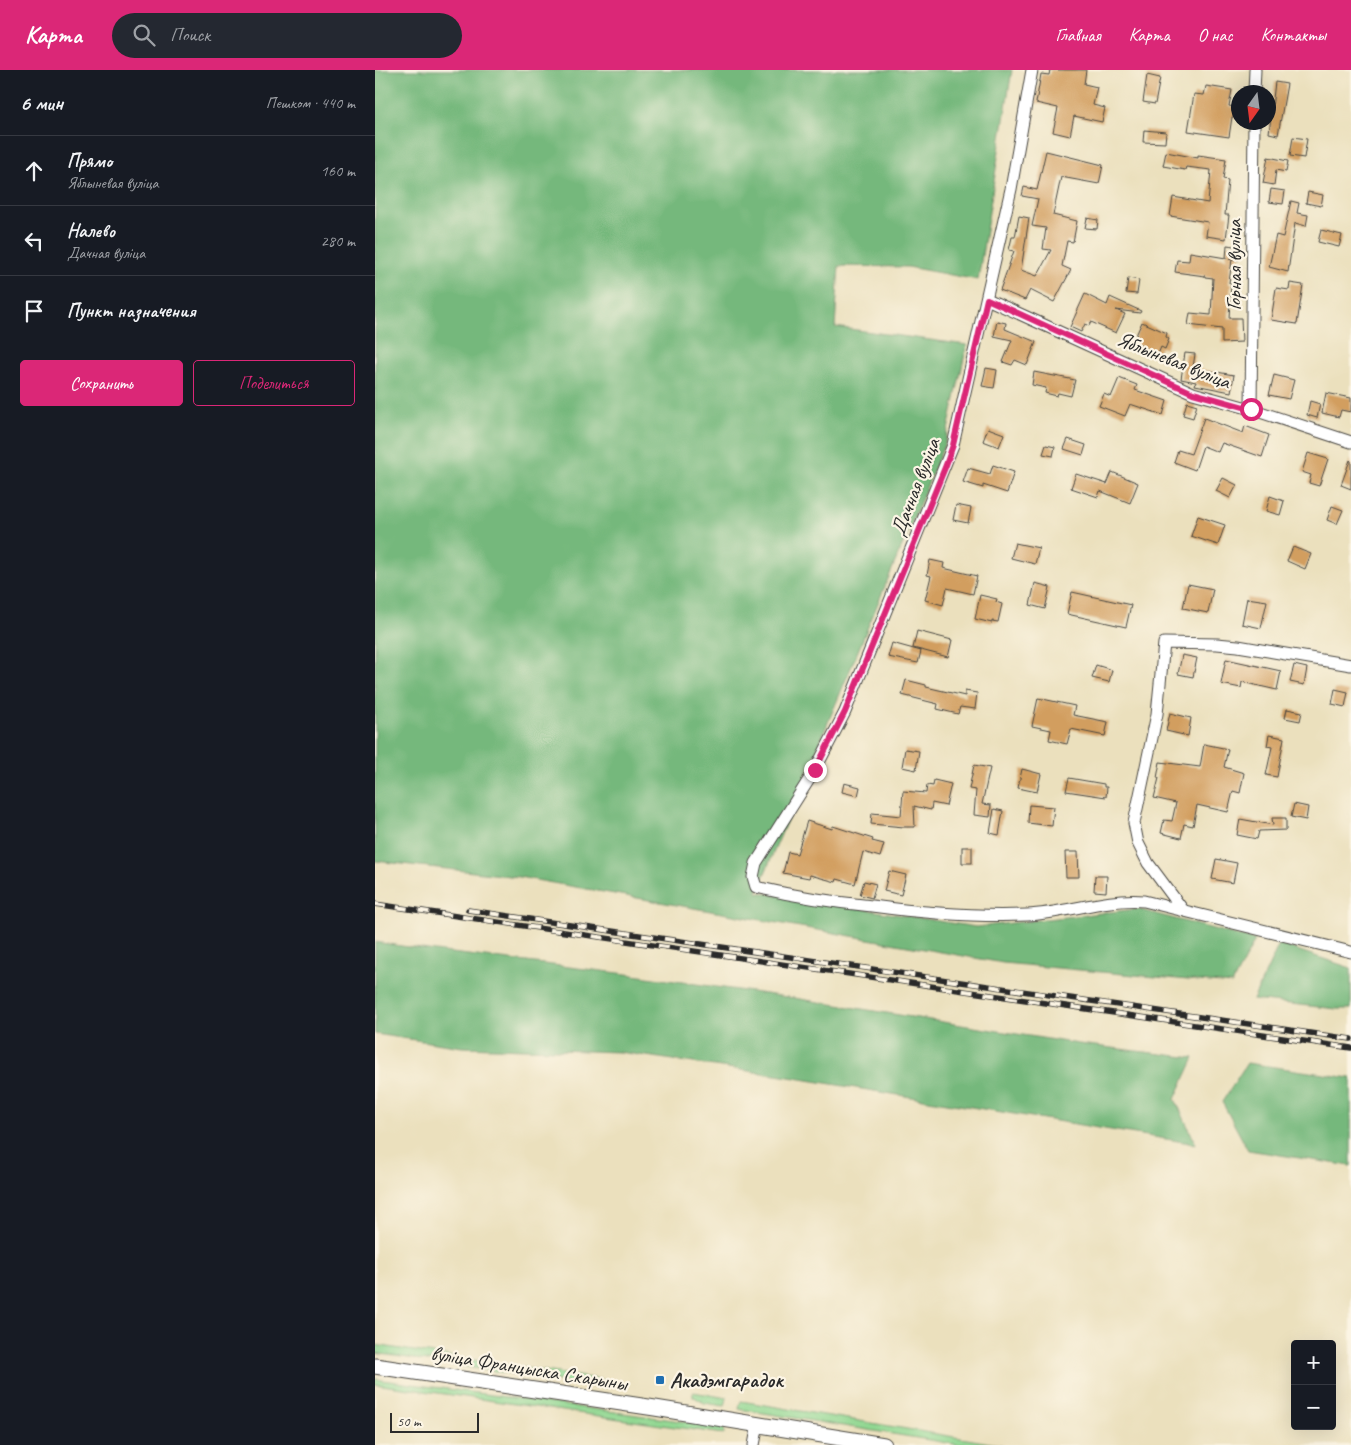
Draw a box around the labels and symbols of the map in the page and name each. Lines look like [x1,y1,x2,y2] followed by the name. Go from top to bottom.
[1231,85,1276,130] north arrow
[1221,218,1247,311] street label: Горная вуліца
[1113,325,1236,395] street label: Яблыневая вуліца
[1240,398,1263,421] route start
[884,433,946,540] street label: Дачная вуліца
[804,759,827,782] route end
[429,1340,631,1397] street label: вуліца Францыска Скарыны
[670,1367,784,1393] place label: Акадэмгарадок
[654,1374,666,1386] marker: Акадэмгарадок
[390,1410,479,1433] scale bar

